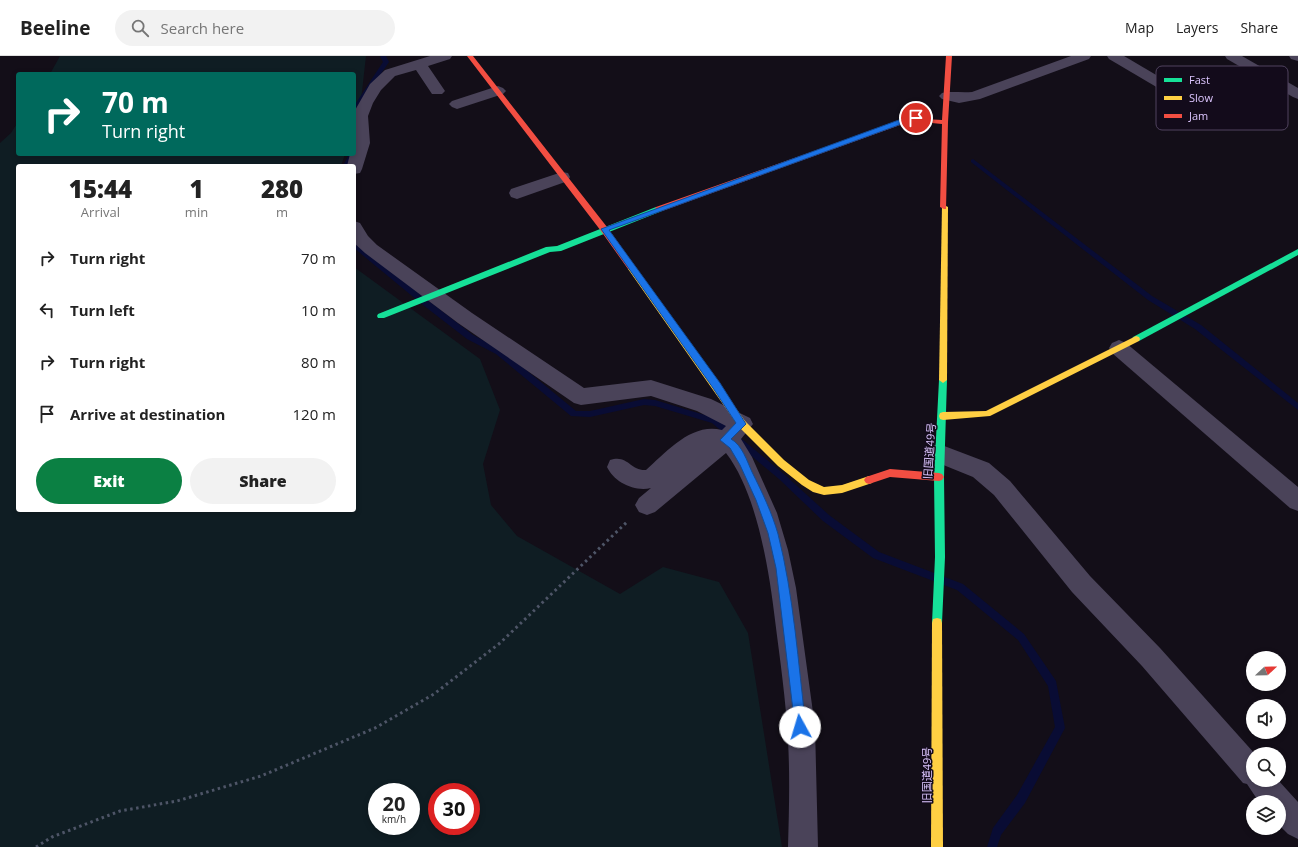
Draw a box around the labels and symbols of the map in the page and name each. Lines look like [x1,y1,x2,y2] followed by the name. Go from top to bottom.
[1156,66,1288,130] legend
[1189,72,1210,87] text: Fast
[1189,90,1213,105] text: Slow
[899,101,933,135] pin
[1188,108,1208,123] text: Jam
[920,422,938,480] street label: 旧国道49号
[1246,651,1286,691] north arrow
[779,706,821,748] position arrow
[919,747,934,803] street label: 旧国道49号
[428,783,480,835] speed limit sign: 30

